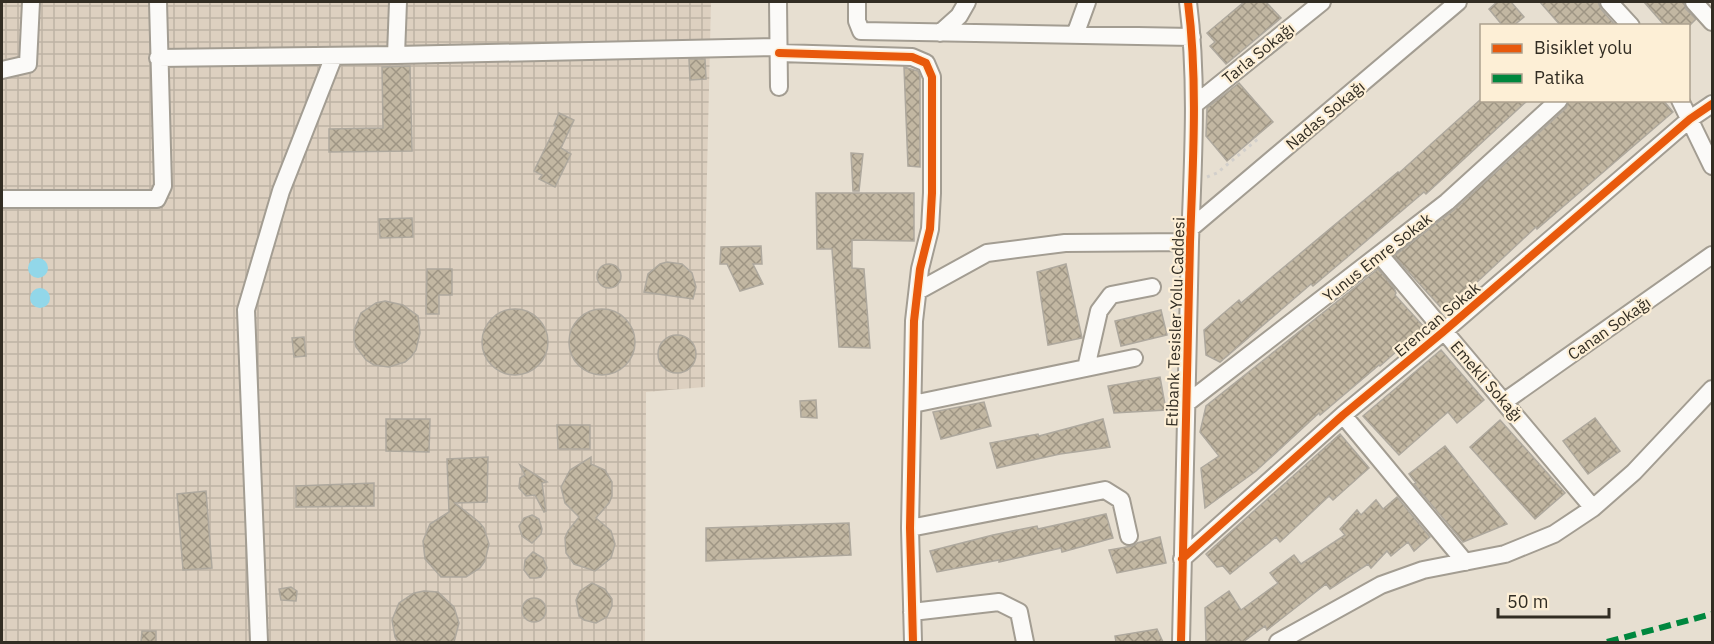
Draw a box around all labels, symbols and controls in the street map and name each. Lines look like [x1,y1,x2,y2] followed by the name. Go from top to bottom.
[1218,18,1298,88] street label: Tarla Sokağı
[1480,24,1690,102] legend
[1534,36,1632,59] text: Bisiklet yolu
[1534,66,1585,89] text: Patika
[1281,76,1369,154] street label: Nadas Sokağı
[1318,208,1436,306] street label: Yunus Emre Sokak
[1161,217,1189,427] street label: Etibank Tesisler Yolu Caddesi
[1390,277,1484,361] street label: Erencan Sokak
[1564,292,1654,364] street label: Canan Sokağı
[1447,337,1527,425] street label: Emekli Sokağı
[1498,581,1609,619] scale bar
[1507,590,1549,613] text: 50 m

